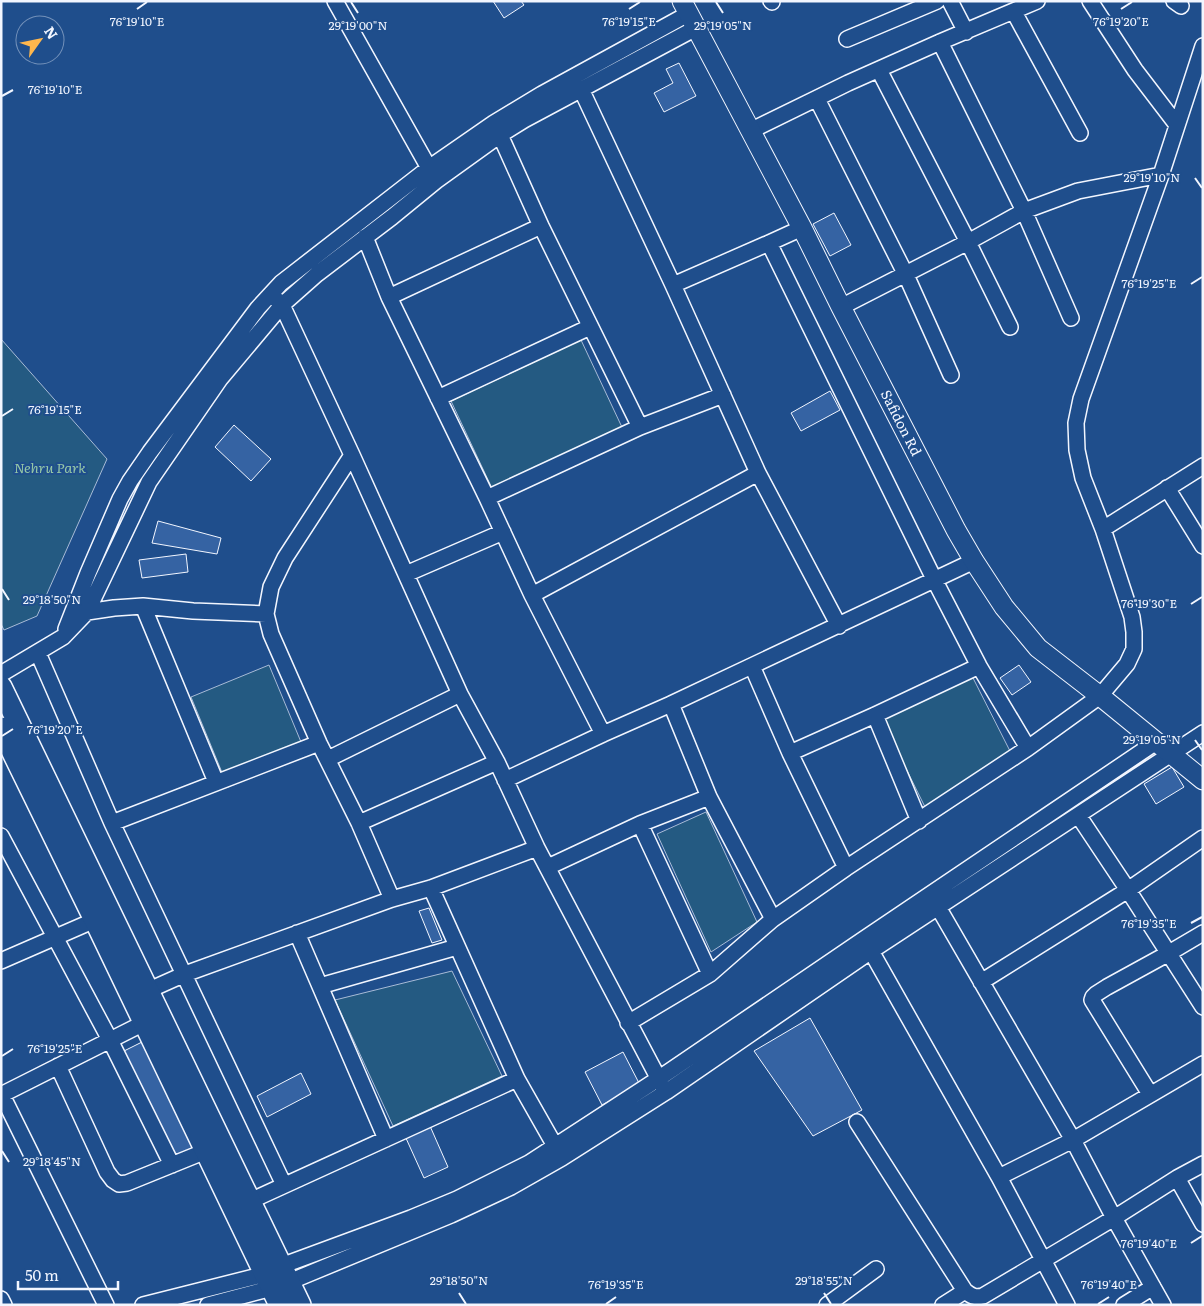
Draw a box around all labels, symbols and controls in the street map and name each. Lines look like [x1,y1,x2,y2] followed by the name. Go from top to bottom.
[110,12,165,30] text: 76°19'10"E
[602,12,656,30] text: 76°19'15"E
[1093,12,1149,30] text: 76°19'20"E
[15,15,65,65] north arrow
[329,16,387,34] text: 29°19'00"N
[694,16,752,34] text: 29°19'05"N
[40,22,63,43] text: N
[28,80,83,98] text: 76°19'10"E
[1124,168,1180,186] text: 29°19'10"N
[1122,274,1177,292] text: 76°19'25"E
[877,386,927,459] street label: Safidon Rd
[28,400,82,418] text: 76°19'15"E
[14,457,86,477] park label: Nehru Park
[23,590,81,608] text: 29°18'50"N
[1121,594,1177,612] text: 76°19'30"E
[27,720,83,738] text: 76°19'20"E
[1123,730,1181,748] text: 29°19'05"N
[1121,914,1177,932] text: 76°19'35"E
[28,1039,83,1057] text: 76°19'25"E
[23,1152,81,1170] text: 29°18'45"N
[1121,1234,1177,1252] text: 76°19'40"E
[18,1258,118,1290] scale bar
[25,1263,59,1286] text: 50 m
[430,1271,488,1289] text: 29°18'50"N
[795,1271,853,1289] text: 29°18'55"N
[588,1275,644,1293] text: 76°19'35"E
[1081,1275,1137,1293] text: 76°19'40"E

